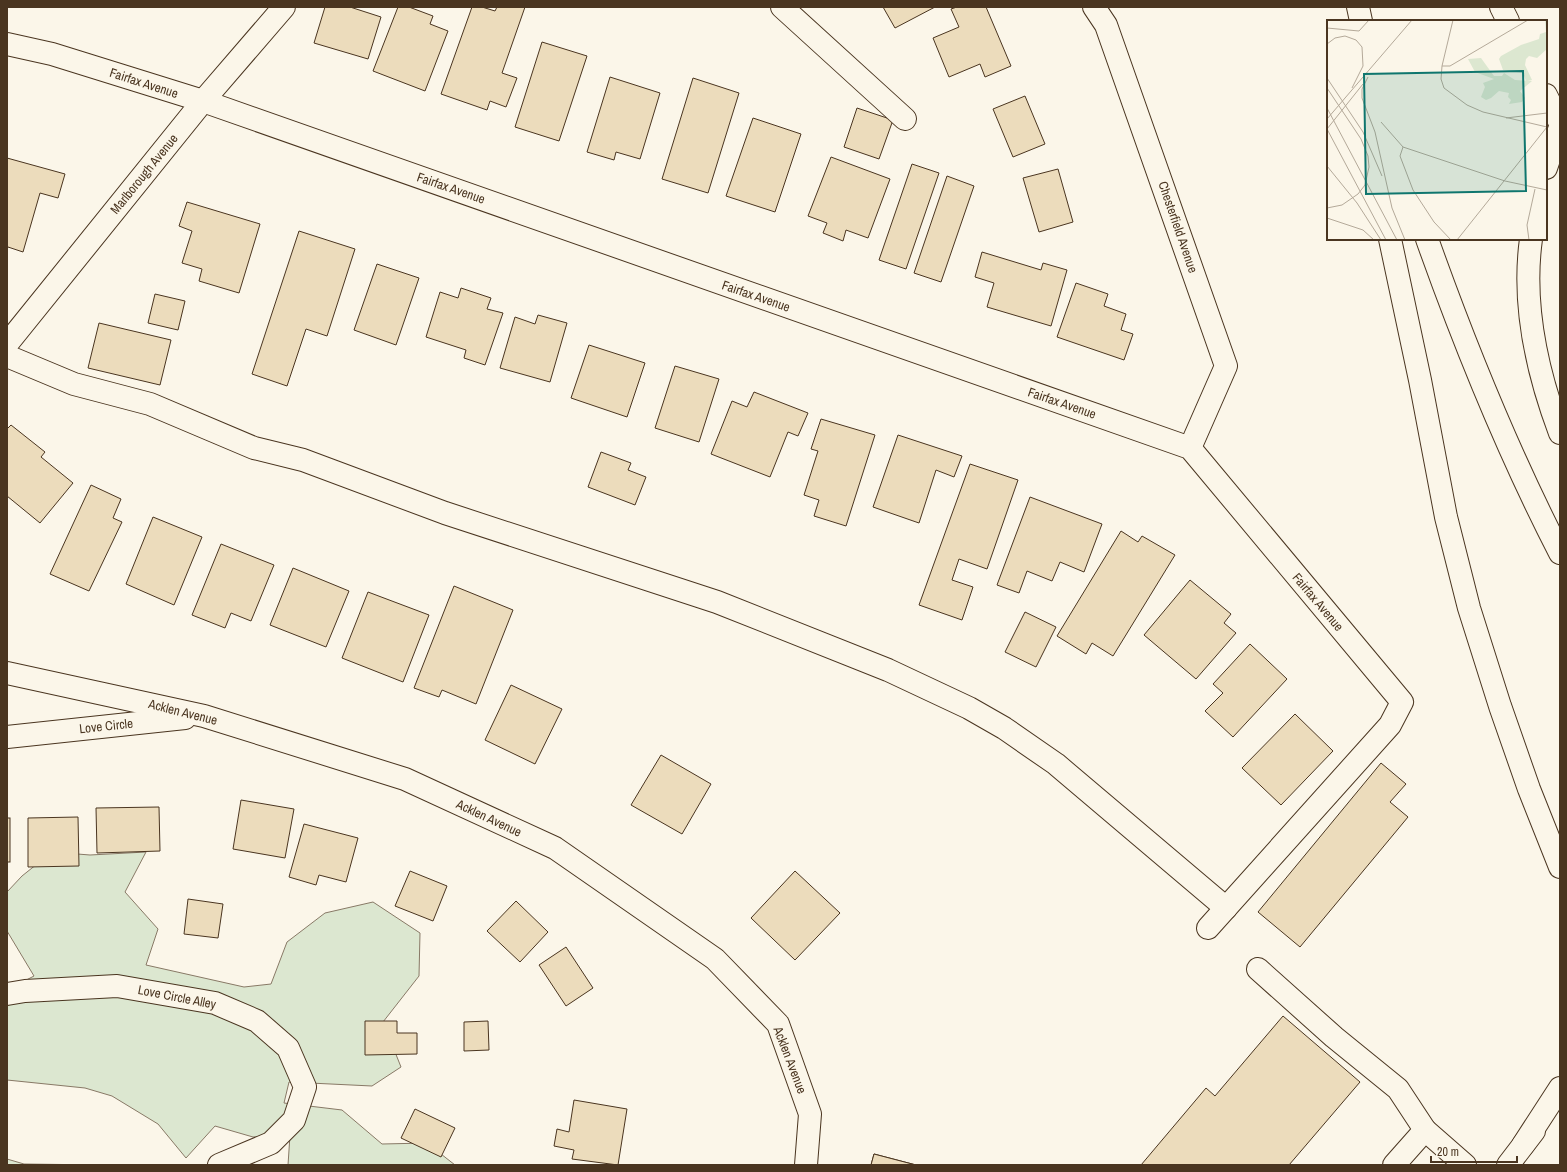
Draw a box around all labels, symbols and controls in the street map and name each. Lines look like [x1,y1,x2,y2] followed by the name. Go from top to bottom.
[1327,20,1547,240] inset map
[108,64,180,102] street label: Fairfax Avenue
[106,130,182,218] street label: Marlborough Avenue
[415,168,487,208] street label: Fairfax Avenue
[1154,179,1202,275] street label: Chesterfield Avenue
[720,276,792,316] street label: Fairfax Avenue
[1026,383,1098,423] street label: Fairfax Avenue
[1289,569,1347,635] street label: Fairfax Avenue
[146,695,219,729] street label: Acklen Avenue
[78,715,134,737] street label: Love Circle
[453,795,525,841] street label: Acklen Avenue
[136,981,218,1013] street label: Love Circle Alley
[769,1023,811,1096] street label: Acklen Avenue
[1431,1138,1517,1164] scale bar
[1437,1144,1459,1160] text: 20 m

